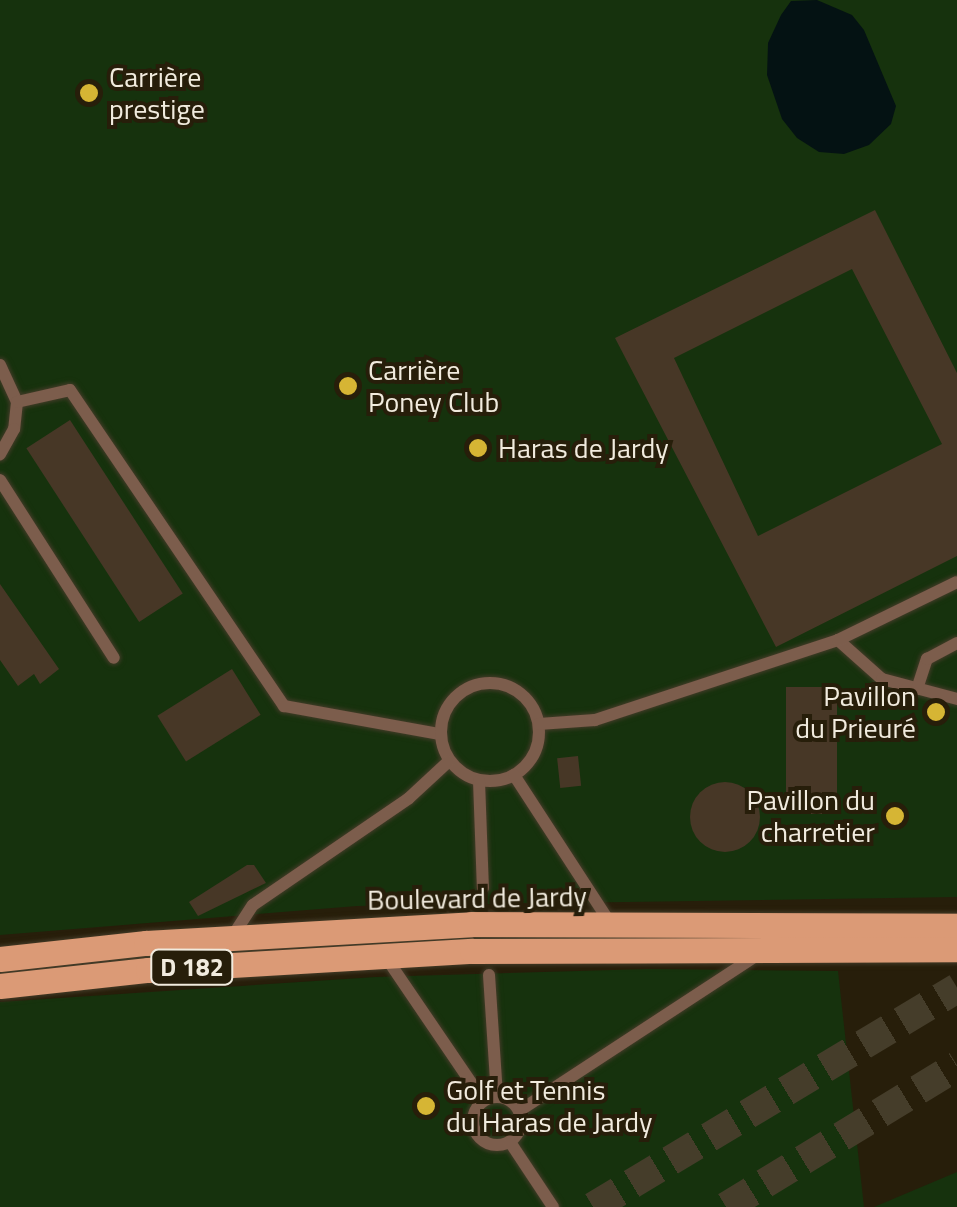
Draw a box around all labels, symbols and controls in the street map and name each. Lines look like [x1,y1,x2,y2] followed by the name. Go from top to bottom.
[109,60,205,126] place label: Carrière prestige
[78,82,100,104] marker: Carrière prestige
[368,353,499,419] place label: Carrière Poney Club
[337,375,359,397] marker: Carrière Poney Club
[498,431,669,465] place label: Haras de Jardy
[467,437,489,459] marker: Haras de Jardy
[795,679,916,745] place label: Pavillon du Prieuré
[925,701,947,723] marker: Pavillon du Prieuré
[746,783,875,849] place label: Pavillon du charretier
[884,805,906,827] marker: Pavillon du charretier
[367,879,587,917] street label: Boulevard de Jardy
[150,947,234,987] road number: D 182
[446,1073,653,1139] place label: Golf et Tennis du Haras de Jardy
[415,1095,437,1117] marker: Golf et Tennis du Haras de Jardy

